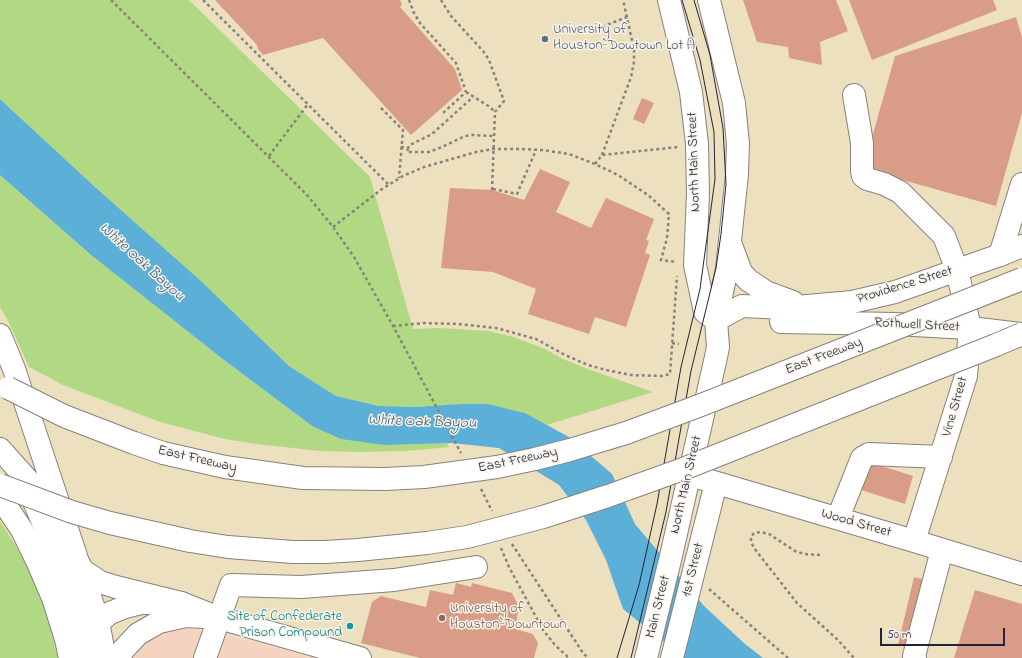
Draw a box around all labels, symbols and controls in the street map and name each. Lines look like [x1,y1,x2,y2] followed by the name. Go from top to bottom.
[553,23,695,56] place label: University of Houston-Dowtown Lot A
[540,34,550,44] marker: University of Houston-Dowtown Lot A
[685,112,705,212] street label: North Main Street
[95,220,187,306] water label: White Oak Bayou
[855,263,955,309] street label: Providence Street
[874,315,960,337] street label: Rothwell Street
[783,335,865,379] street label: East Freeway
[939,375,973,439] street label: Vine Street
[367,412,477,434] water label: White Oak Bayou
[668,434,706,536] street label: North Main Street
[156,443,238,477] street label: East Freeway
[477,444,559,478] street label: East Freeway
[819,506,893,542] street label: Wood Street
[679,541,709,599] street label: 1st Street
[643,574,675,640] street label: Main Street
[450,602,566,634] place label: University of Houston-Downtown
[227,610,342,642] place label: Site of Confederate Prison Compound
[437,613,447,623] marker: University of Houston-Downtown
[882,620,1007,646] scale bar
[345,621,355,631] marker: Site of Confederate Prison Compound
[887,626,911,644] text: 50 m

